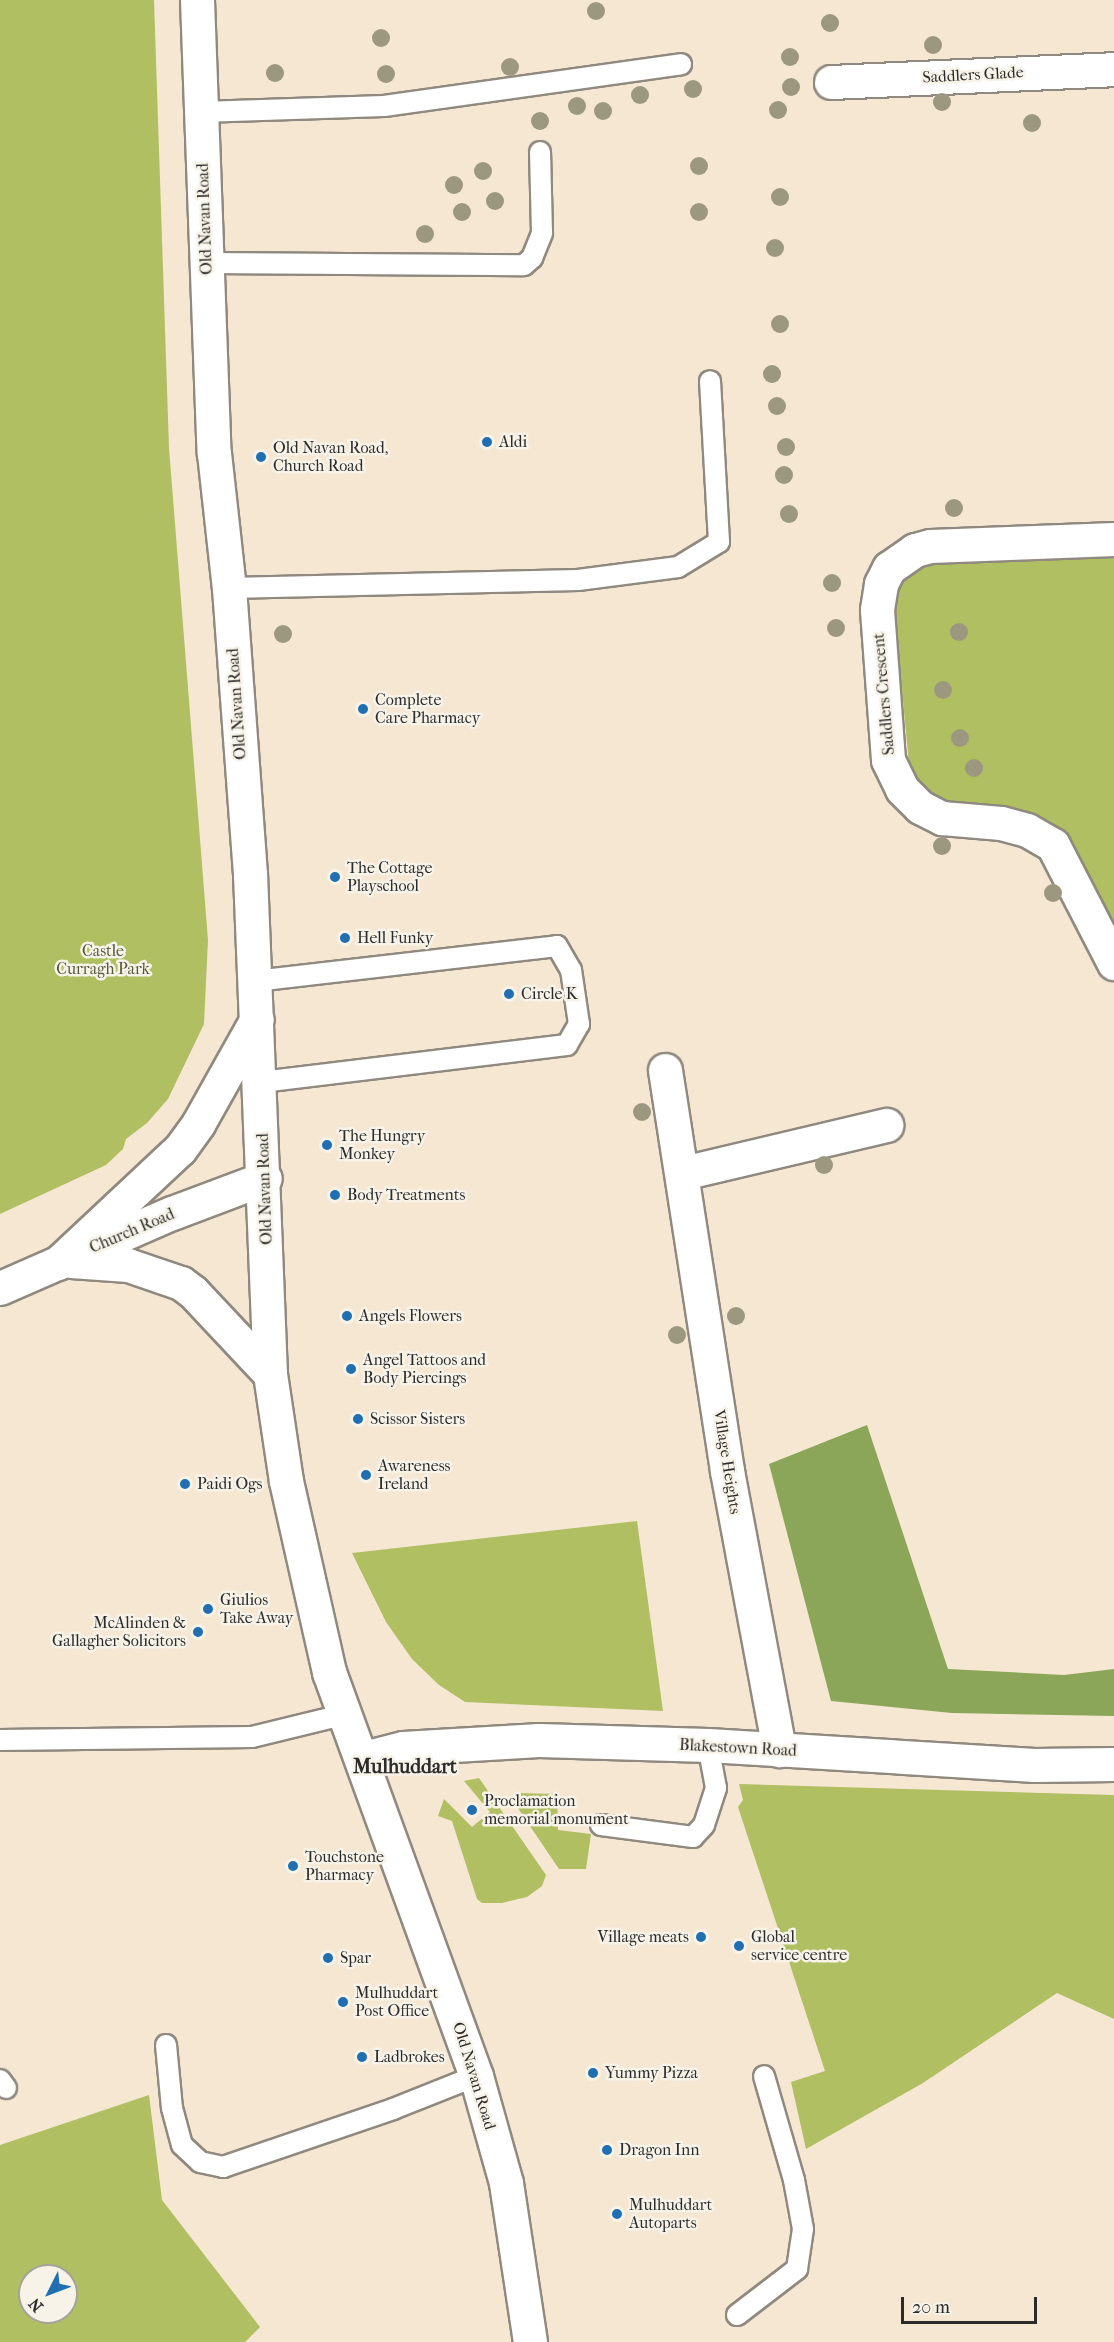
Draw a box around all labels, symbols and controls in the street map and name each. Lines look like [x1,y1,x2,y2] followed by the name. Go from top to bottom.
[922,63,1024,87] street label: Saddlers Glade
[193,163,217,275] street label: Old Navan Road
[499,432,527,452] place label: Aldi
[480,435,494,449] marker: Aldi
[273,438,388,476] place label: Old Navan Road, Church Road
[254,450,268,464] marker: Old Navan Road, Church Road
[869,632,899,756] street label: Saddlers Crescent
[224,648,250,760] street label: Old Navan Road
[375,690,480,728] place label: Complete Care Pharmacy
[356,702,370,716] marker: Complete Care Pharmacy
[347,858,432,896] place label: The Cottage Playschool
[328,870,342,884] marker: The Cottage Playschool
[357,928,433,948] place label: Hell Funky
[338,931,352,945] marker: Hell Funky
[56,941,150,979] park label: Castle Curragh Park
[521,984,577,1004] place label: Circle K
[502,987,516,1001] marker: Circle K
[339,1126,425,1164] place label: The Hungry Monkey
[253,1133,277,1245] street label: Old Navan Road
[320,1138,334,1152] marker: The Hungry Monkey
[347,1185,465,1205] place label: Body Treatments
[328,1188,342,1202] marker: Body Treatments
[87,1205,177,1257] street label: Church Road
[359,1306,462,1326] place label: Angels Flowers
[340,1309,354,1323] marker: Angels Flowers
[363,1350,486,1388] place label: Angel Tattoos and Body Piercings
[344,1362,358,1376] marker: Angel Tattoos and Body Piercings
[709,1408,745,1516] street label: Village Heights
[370,1409,465,1429] place label: Scissor Sisters
[351,1412,365,1426] marker: Scissor Sisters
[378,1456,450,1494] place label: Awareness Ireland
[359,1468,373,1482] marker: Awareness Ireland
[197,1474,263,1494] place label: Paidi Ogs
[178,1477,192,1491] marker: Paidi Ogs
[220,1590,293,1628] place label: Giulios Take Away
[201,1602,215,1616] marker: Giulios Take Away
[52,1613,186,1651] place label: McAlinden & Gallagher Solicitors
[191,1625,205,1639] marker: McAlinden & Gallagher Solicitors
[679,1735,797,1761] street label: Blakestown Road
[353,1754,457,1778] district label: Mulhuddart
[484,1791,629,1829] place label: Proclamation memorial monument
[465,1803,479,1817] marker: Proclamation memorial monument
[305,1847,384,1885] place label: Touchstone Pharmacy
[286,1859,300,1873] marker: Touchstone Pharmacy
[598,1927,689,1947] place label: Village meats
[751,1927,847,1965] place label: Global service centre
[694,1930,708,1944] marker: Village meats
[732,1939,746,1953] marker: Global service centre
[340,1948,371,1968] place label: Spar
[321,1951,335,1965] marker: Spar
[355,1983,438,2021] place label: Mulhuddart Post Office
[336,1995,350,2009] marker: Mulhuddart Post Office
[449,2020,499,2132] street label: Old Navan Road
[374,2047,445,2067] place label: Ladbrokes
[355,2050,369,2064] marker: Ladbrokes
[605,2063,698,2083] place label: Yummy Pizza
[586,2066,600,2080] marker: Yummy Pizza
[619,2140,699,2160] place label: Dragon Inn
[600,2143,614,2157] marker: Dragon Inn
[629,2195,712,2233] place label: Mulhuddart Autoparts
[610,2207,624,2221] marker: Mulhuddart Autoparts
[18,2264,78,2324] north arrow
[904,2285,1040,2323] scale bar
[25,2294,47,2316] text: N
[912,2297,950,2318] text: 20 m

